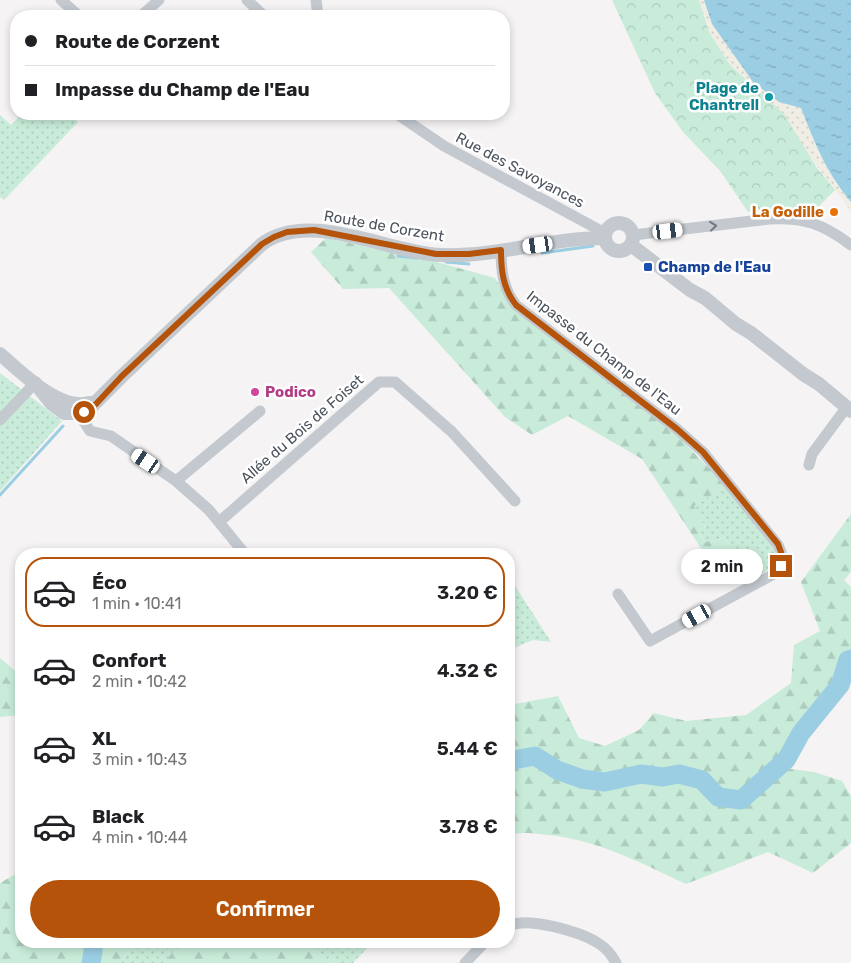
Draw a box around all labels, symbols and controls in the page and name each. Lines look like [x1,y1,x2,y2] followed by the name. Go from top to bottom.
[55,30,220,53] text: Route de Corzent
[55,78,310,101] text: Impasse du Champ de l'Eau
[689,79,759,114] place label: Plage de Chantrell
[763,91,775,103] marker: Plage de Chantrell
[453,128,588,212] street label: Rue des Savoyances
[752,203,824,221] place label: La Godille
[828,206,840,218] marker: La Godille
[323,207,445,245] street label: Route de Corzent
[709,221,717,232] one-way arrow
[652,222,683,240] car
[522,235,553,255] car
[658,258,771,276] place label: Champ de l'Eau
[642,261,654,273] marker: Champ de l'Eau
[523,287,685,419] street label: Impasse du Champ de l'Eau
[237,371,367,487] street label: Allée du Bois de Foiset
[265,383,316,401] place label: Podico
[249,386,261,398] marker: Podico
[73,401,95,423] route start
[129,446,162,476] car
[681,548,764,584] callout: 2 min
[770,555,792,577] route end
[701,557,743,576] text: 2 min
[32,570,77,615] icon: car
[92,571,127,594] text: Éco
[437,581,498,604] text: 3.20 €
[92,594,181,613] text: 1 min · 10:41
[680,602,713,630] car
[32,648,77,693] icon: car
[92,649,166,672] text: Confort
[437,659,498,682] text: 4.32 €
[92,672,187,691] text: 2 min · 10:42
[32,726,77,771] icon: car
[92,727,116,750] text: XL
[437,737,498,760] text: 5.44 €
[92,750,187,769] text: 3 min · 10:43
[32,804,77,849] icon: car
[92,805,144,828] text: Black
[439,815,498,838] text: 3.78 €
[92,828,188,847] text: 4 min · 10:44
[30,880,500,938] button: Confirmer

